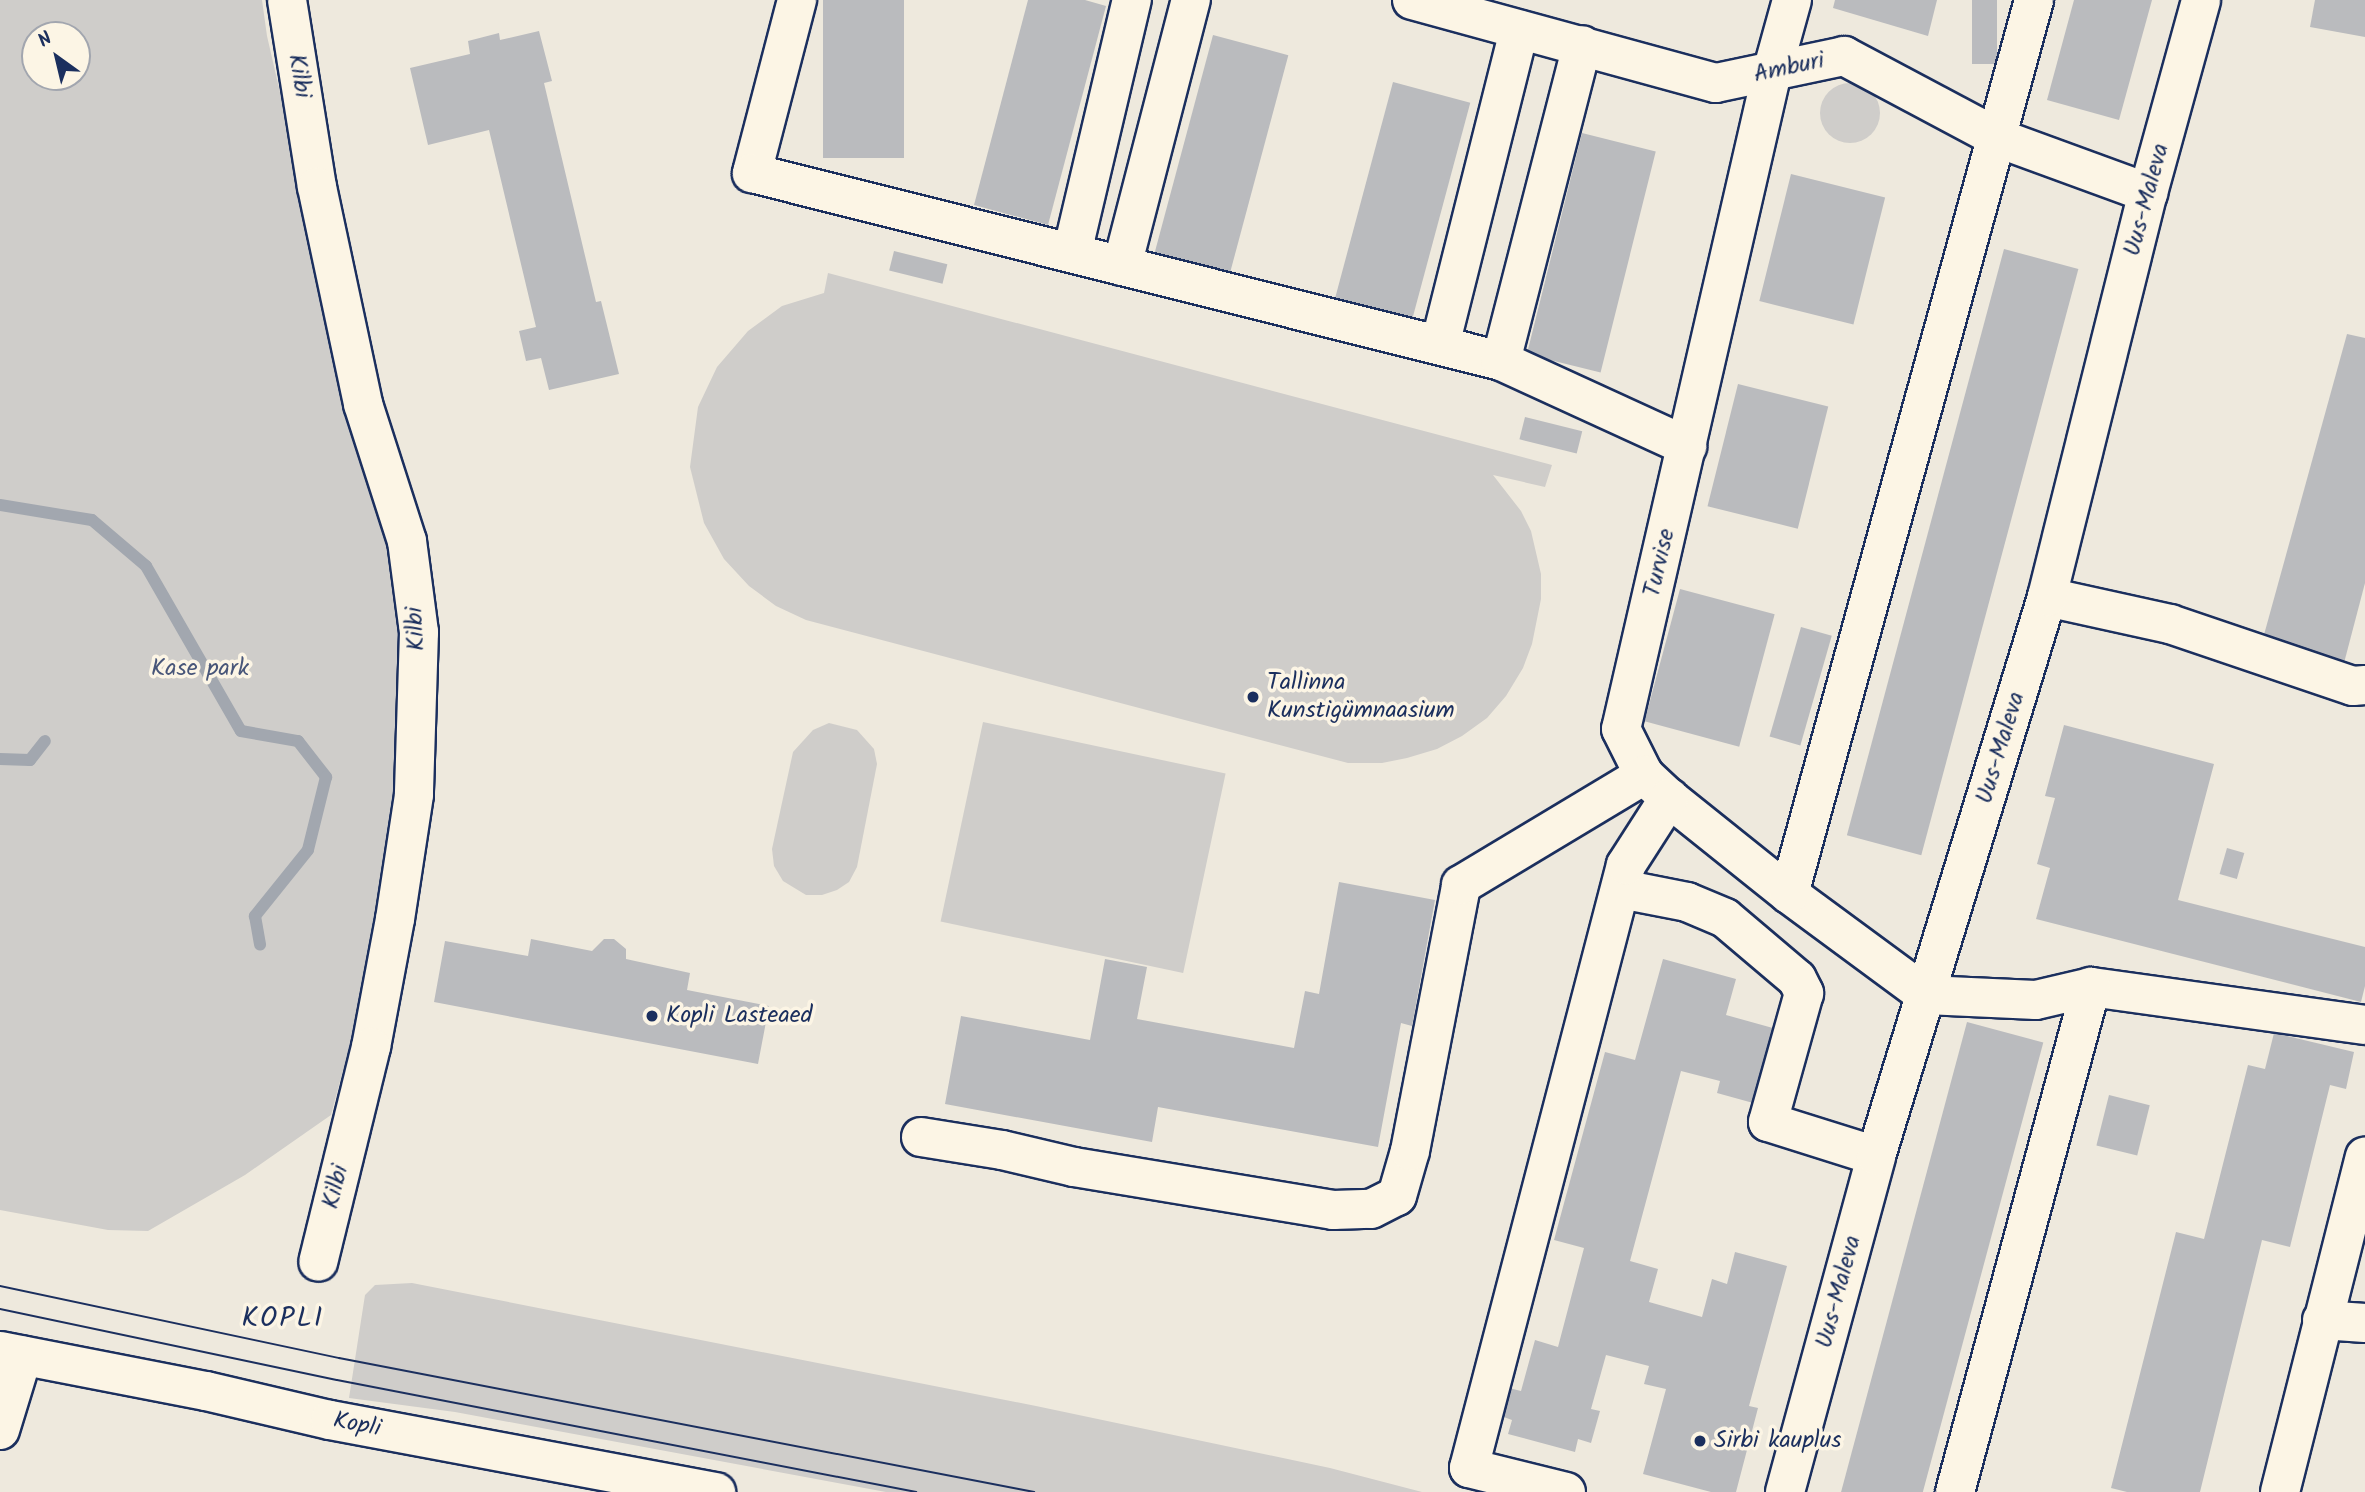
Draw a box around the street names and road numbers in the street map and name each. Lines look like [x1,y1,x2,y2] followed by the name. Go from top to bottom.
[1751,46,1827,90] street label: Amburi
[281,52,317,100] street label: Kilbi
[2118,141,2176,259] street label: Uus-Maleva
[1638,526,1682,600] street label: Turvise
[400,606,432,652] street label: Kilbi
[1970,689,2032,807] street label: Uus-Maleva
[317,1162,355,1212] street label: Kilbi
[1810,1233,1868,1351] street label: Uus-Maleva
[331,1406,383,1444] street label: Kopli

